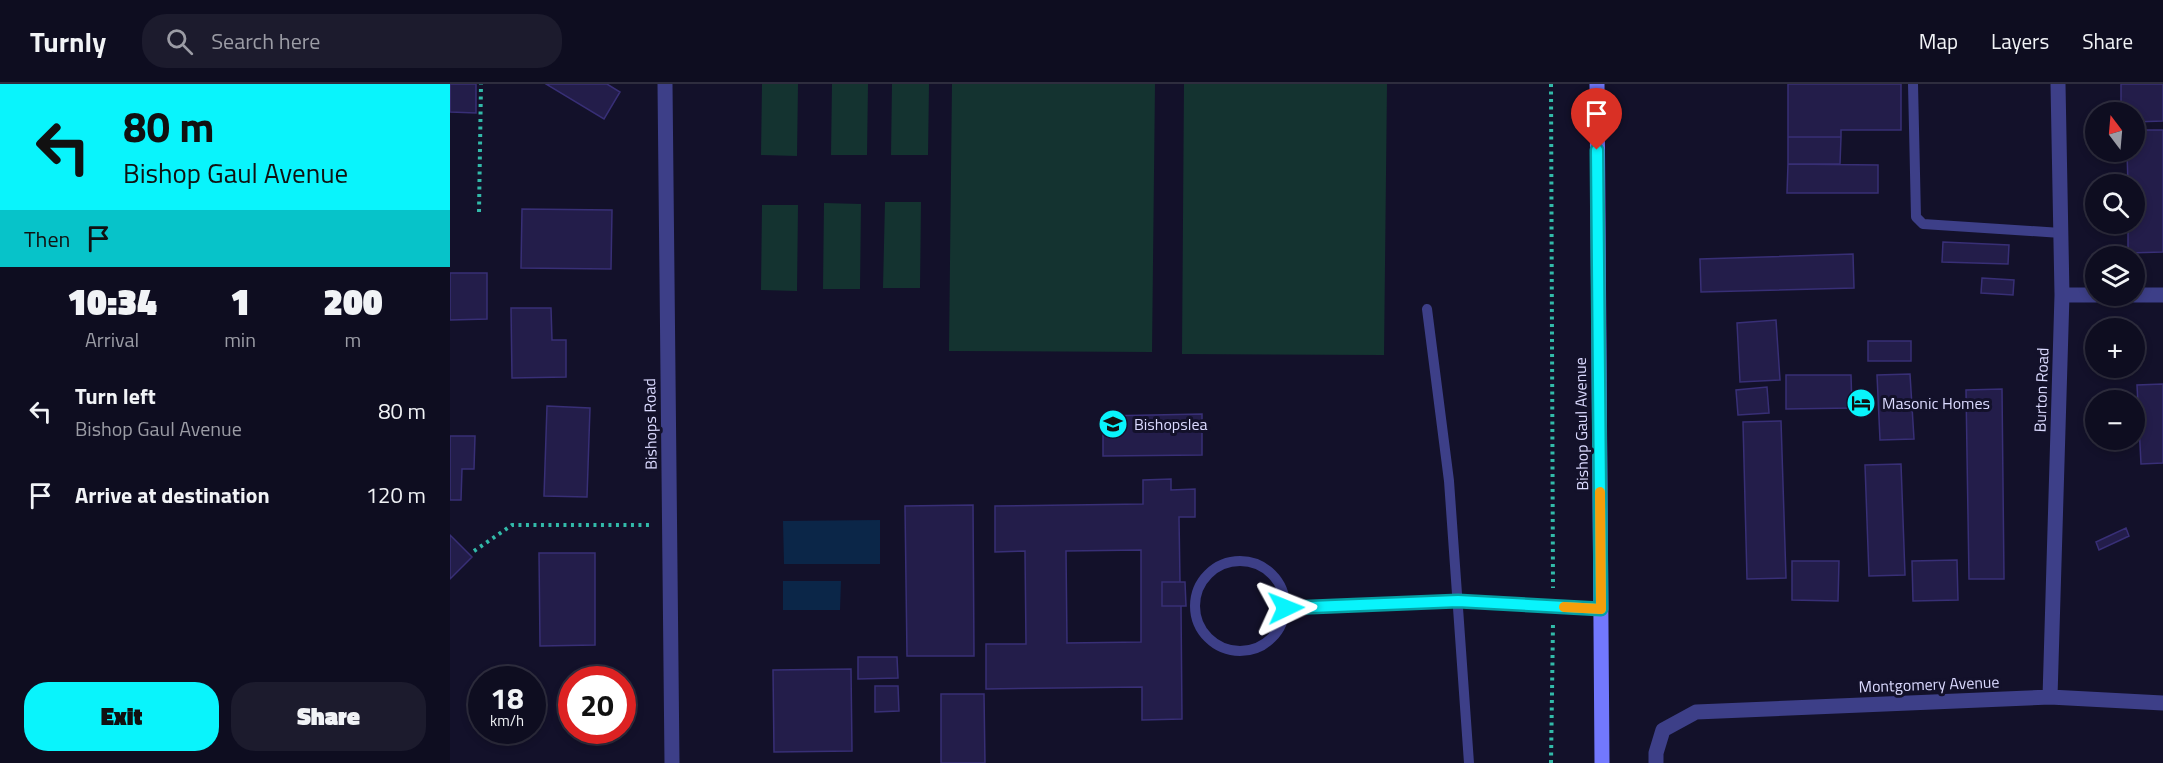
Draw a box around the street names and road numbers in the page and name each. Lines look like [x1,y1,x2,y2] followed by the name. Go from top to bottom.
[2028,347,2054,433] street label: Burton Road
[1568,357,1594,491] street label: Bishop Gaul Avenue
[637,378,663,470] street label: Bishops Road
[1858,670,2000,698] street label: Montgomery Avenue

